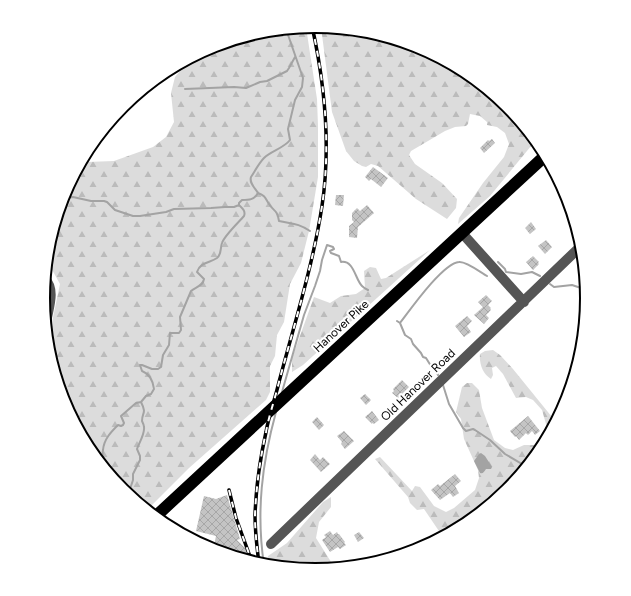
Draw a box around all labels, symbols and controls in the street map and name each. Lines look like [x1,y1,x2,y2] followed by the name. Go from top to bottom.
[311,297,372,355] street label: Hanover Pike
[378,346,458,424] street label: Old Hanover Road

